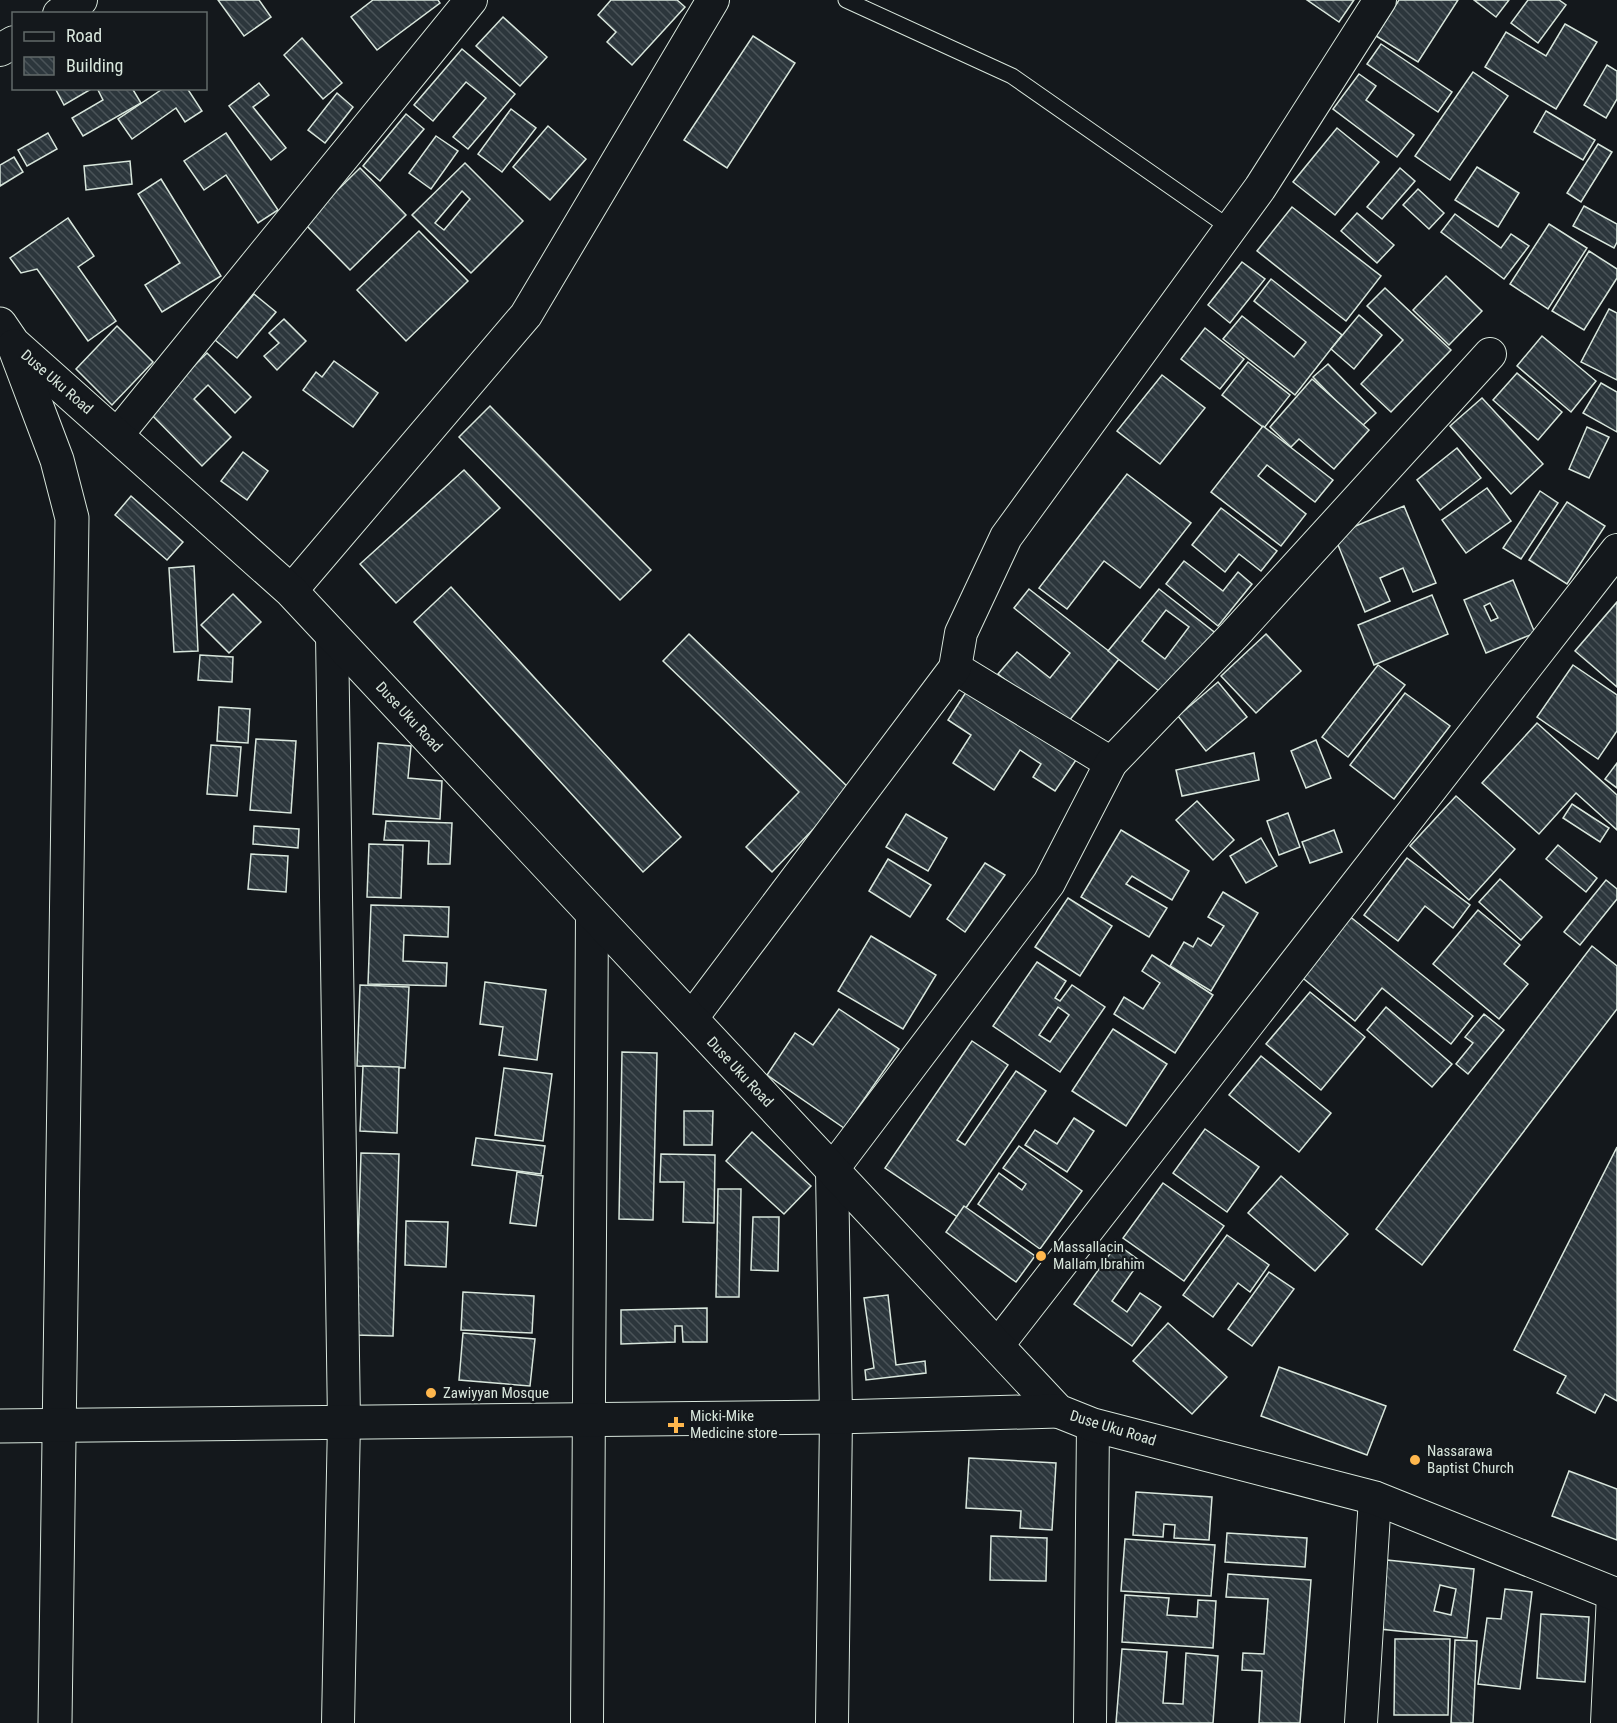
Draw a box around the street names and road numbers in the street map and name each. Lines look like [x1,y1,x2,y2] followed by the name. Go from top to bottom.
[17,346,97,418] street label: Duse Uku Road
[372,678,446,756] street label: Duse Uku Road
[703,1033,777,1111] street label: Duse Uku Road
[1068,1406,1158,1450] street label: Duse Uku Road

